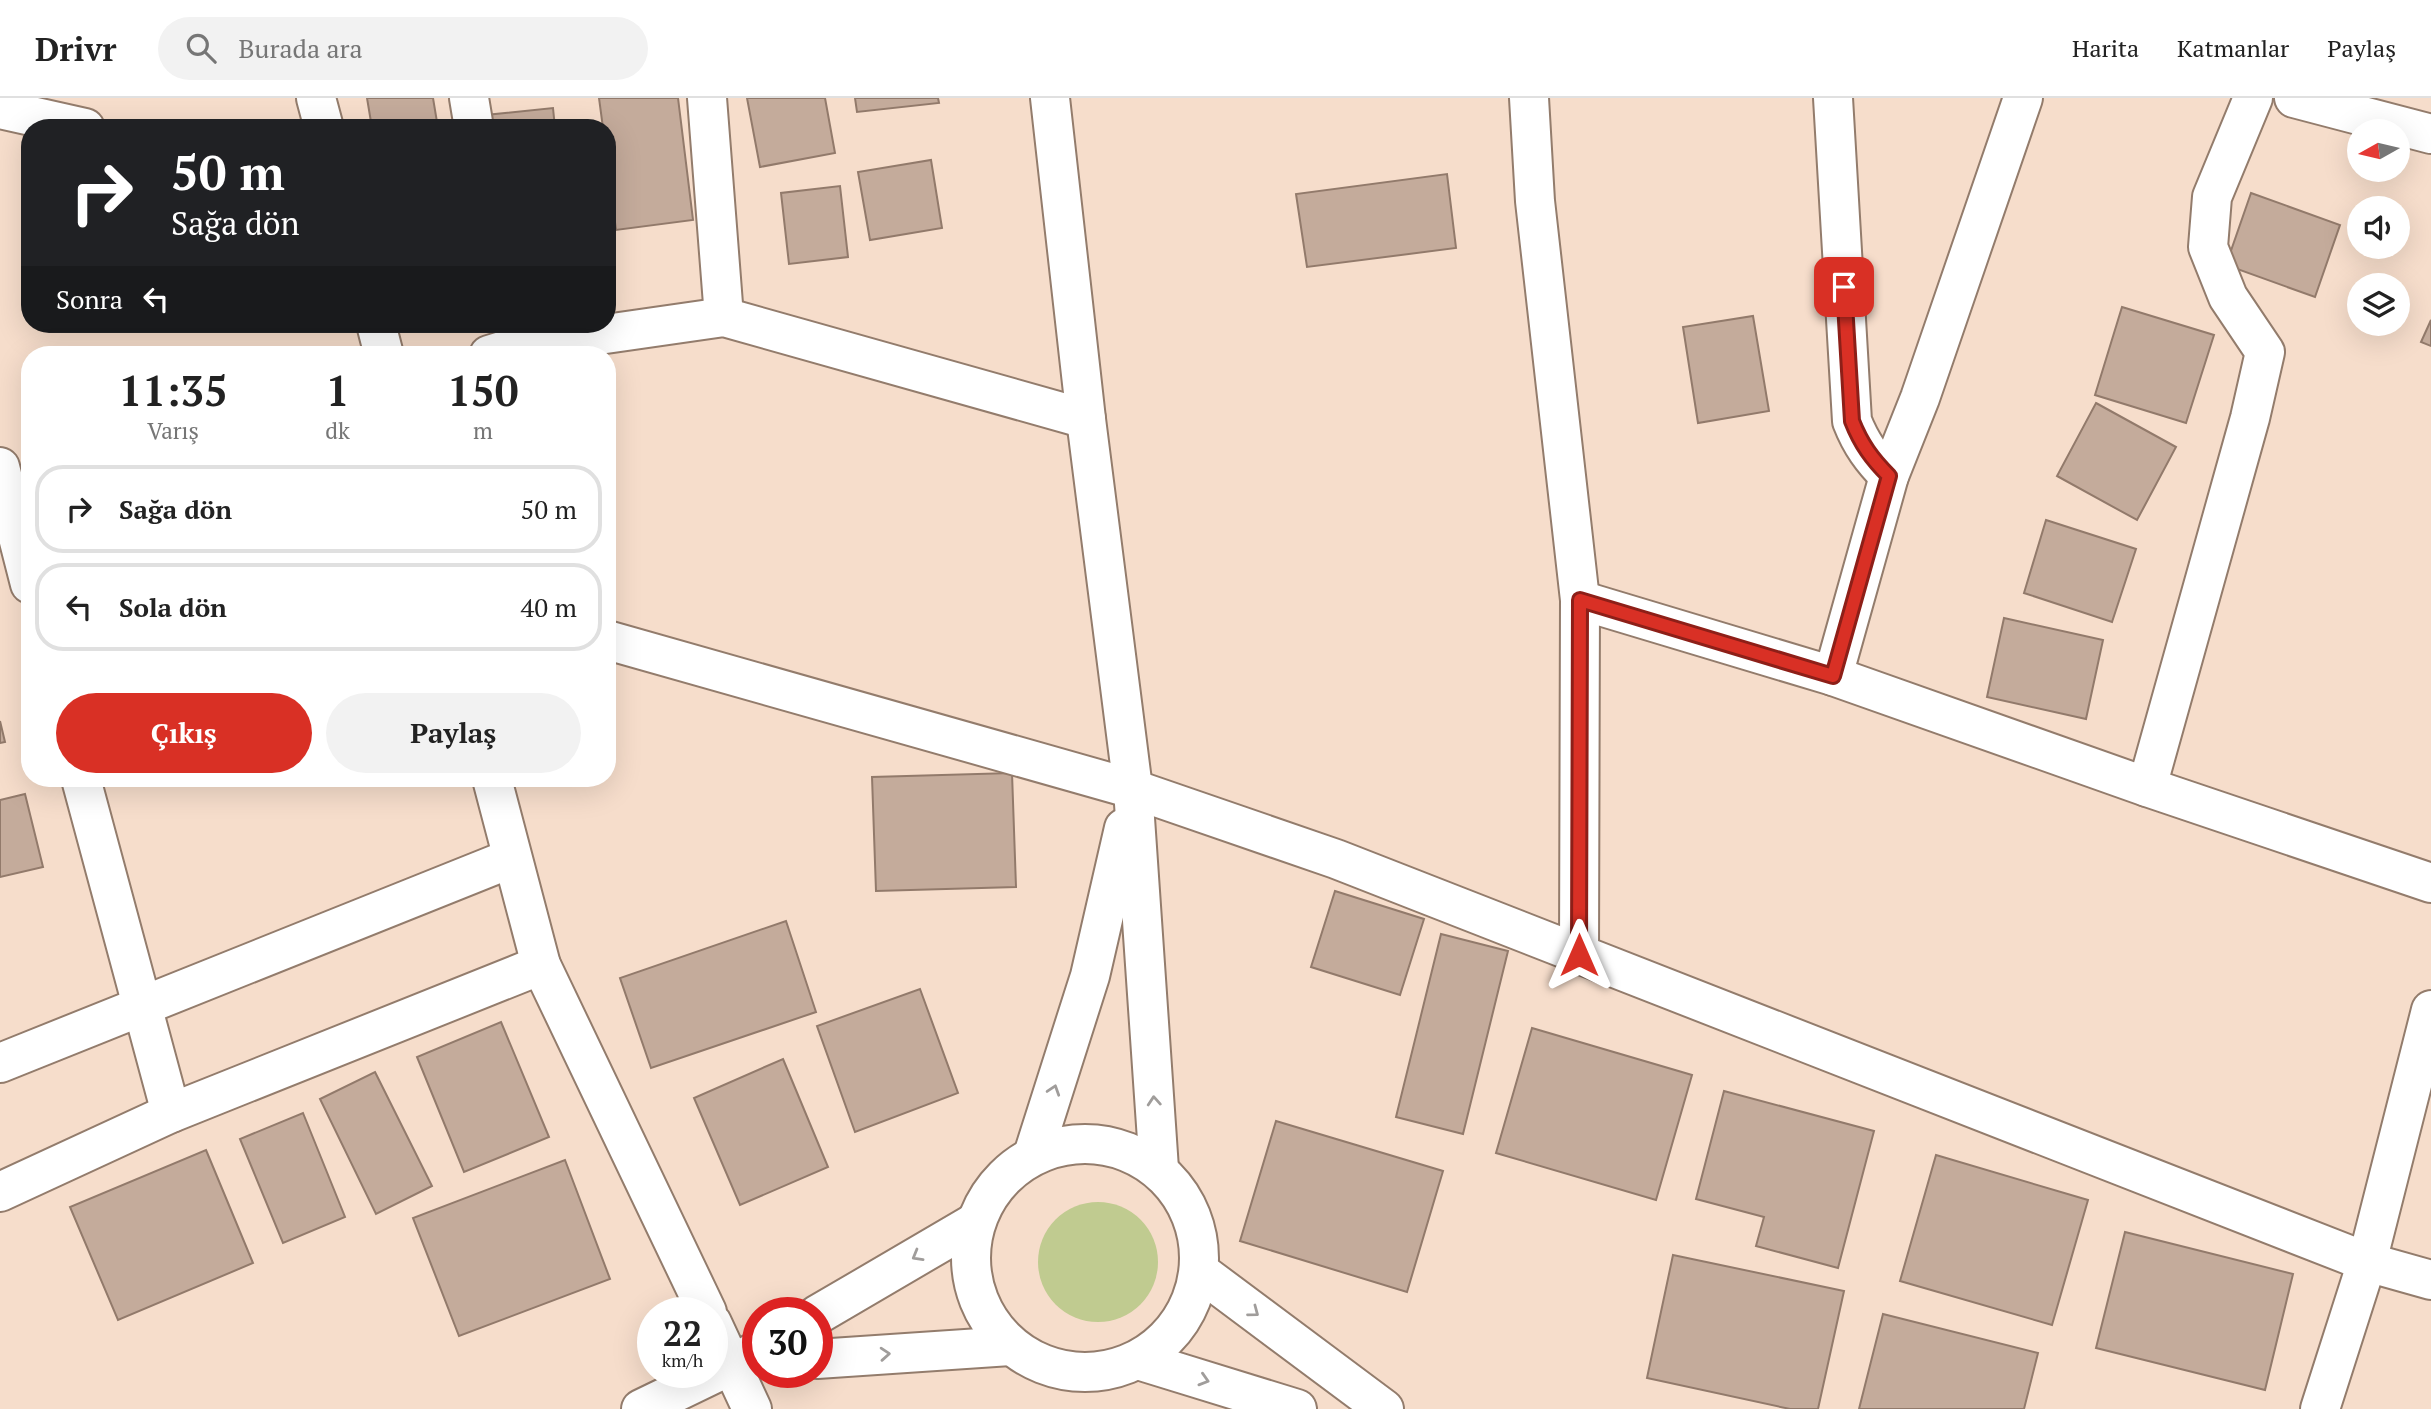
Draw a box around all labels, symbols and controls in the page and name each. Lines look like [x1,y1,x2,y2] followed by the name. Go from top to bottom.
[158,17,648,80] search box
[35,27,116,70] text: Drivr
[182,29,220,67] icon: search
[238,31,363,65] text: Burada ara
[2072,32,2139,64] text: Harita
[2177,32,2289,64] text: Katmanlar
[2327,32,2396,64] text: Paylaş
[2347,119,2410,182] north arrow
[2347,119,2410,336] map controls
[171,139,285,204] text: 50 m
[56,147,147,238] icon: right
[2347,196,2410,259] button: sound
[171,202,300,244] text: Sağa dön
[1814,257,1874,317] pin
[1825,268,1863,306] icon: arrive
[2347,273,2410,336] button: layers
[137,280,175,318] icon: left
[56,282,123,316] text: Sonra
[118,362,228,418] text: 11:35
[326,362,349,418] text: 1
[447,362,519,418] text: 150
[147,415,199,446] text: Varış
[325,415,350,446] text: dk
[473,415,493,446] text: m
[60,490,98,528] icon: right
[119,492,232,526] text: Sağa dön
[521,492,577,526] text: 50 m
[60,588,98,626] icon: left
[119,590,227,624] text: Sola dön
[521,590,577,624] text: 40 m
[56,693,312,773] button: Çıkış
[326,693,581,773] button: Paylaş
[1542,918,1616,992] position arrow
[1045,1084,1060,1096] one-way arrow
[1147,1095,1162,1106] one-way arrow
[912,1248,925,1261] one-way arrow
[742,1297,833,1388] speed limit sign: 30
[1246,1303,1259,1316] one-way arrow
[663,1310,702,1356] text: 22
[880,1347,891,1362] one-way arrow
[662,1348,703,1372] text: km/h
[1197,1372,1209,1387] one-way arrow

